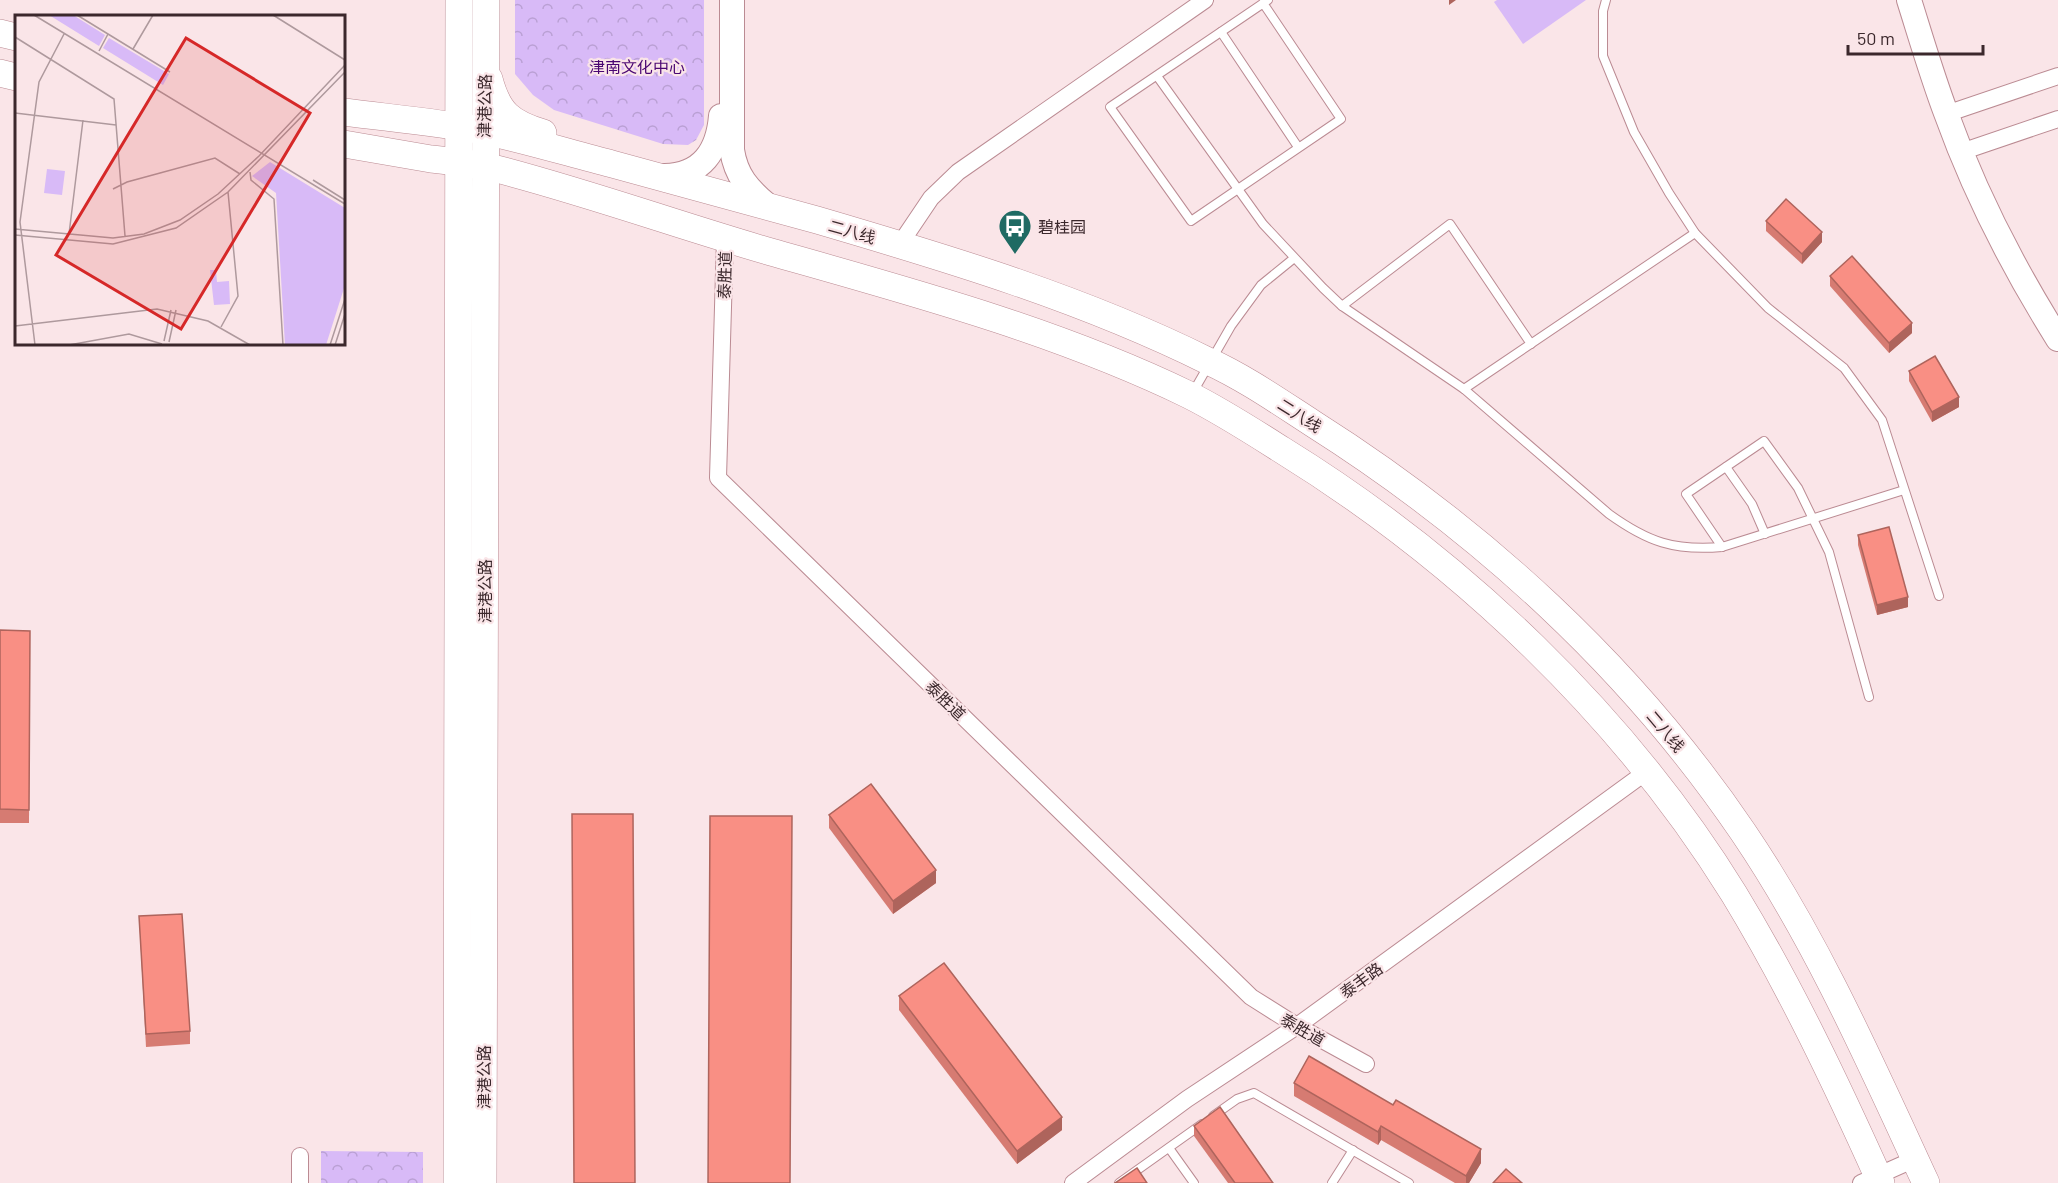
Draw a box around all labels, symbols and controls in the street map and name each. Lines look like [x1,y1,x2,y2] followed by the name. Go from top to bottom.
[15,15,345,345] inset map
[1848,18,1983,56] scale bar
[1857,27,1895,49] text: 50 m
[589,57,685,76] park label: 津南文化中心
[474,74,494,138] street label: 津港公路
[997,208,1033,255] bus stop icon: 碧桂园
[826,215,878,247] street label: 二八线
[1038,217,1086,236] place label: 碧桂园
[714,251,734,299] street label: 泰胜道
[1275,394,1325,436] street label: 二八线
[475,559,494,623] street label: 津港公路
[922,676,970,724] street label: 泰胜道
[1643,707,1689,755] street label: 二八线
[1336,958,1386,1002] street label: 泰丰路
[1277,1009,1329,1049] street label: 泰胜道
[474,1045,493,1109] street label: 津港公路

